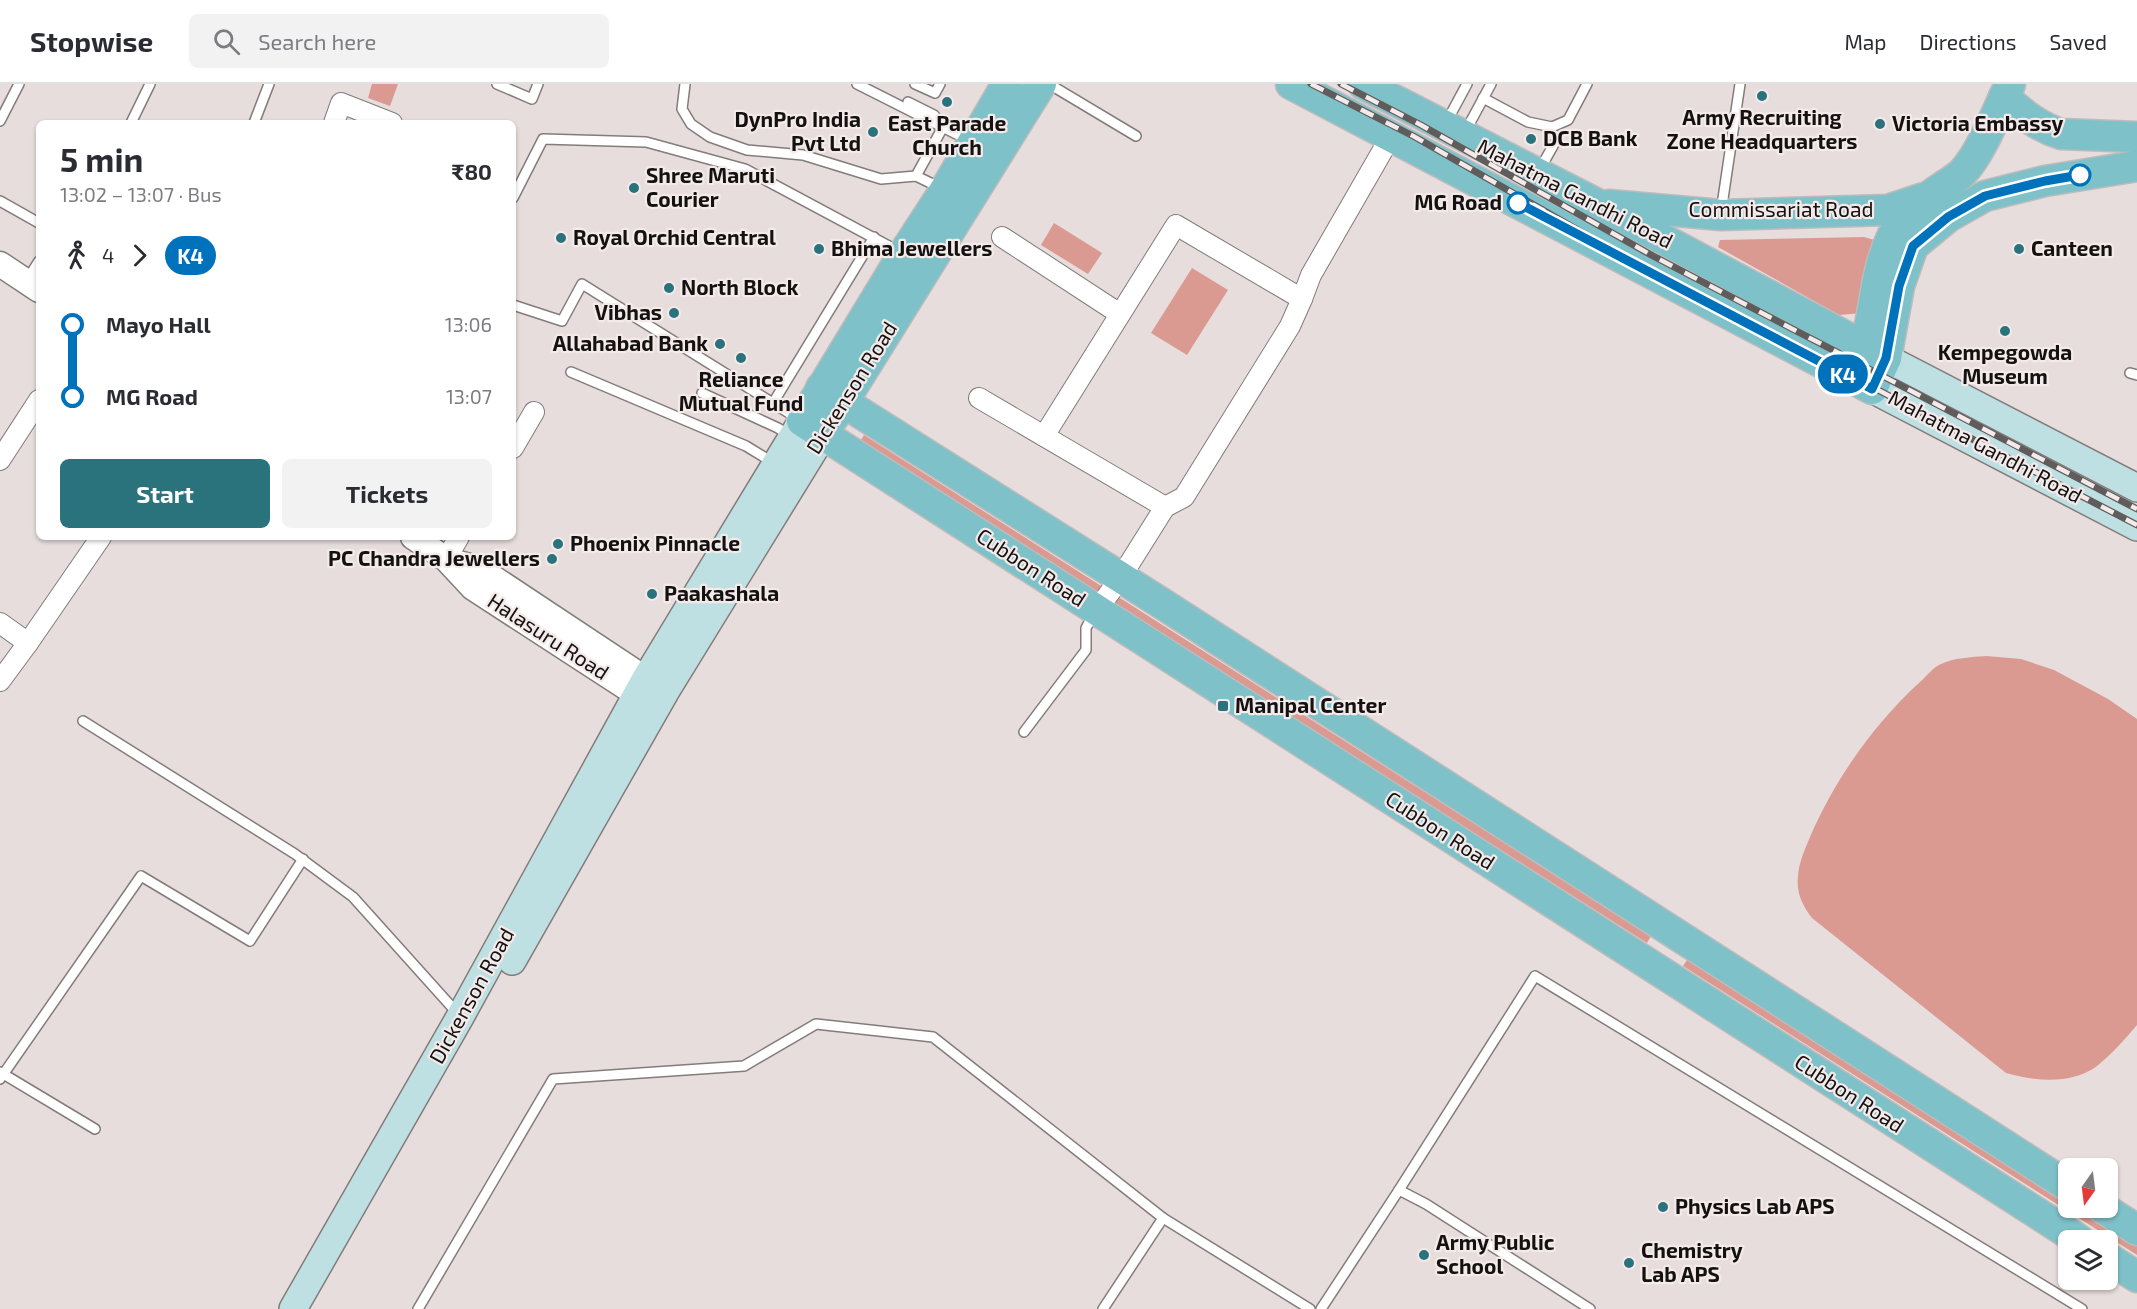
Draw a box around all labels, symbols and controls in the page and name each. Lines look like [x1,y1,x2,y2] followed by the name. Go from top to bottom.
[189,14,609,68] search box
[30,24,153,58] text: Stopwise
[210,25,243,58] icon: search
[258,28,376,54] text: Search here
[1844,29,1887,54] text: Map
[1920,29,2016,54] text: Directions
[2049,29,2107,54] text: Saved
[1755,89,1769,103] marker: Army Recruiting Zone Headquarters
[940,95,954,109] marker: East Parade Church
[1667,104,1858,153] place label: Army Recruiting Zone Headquarters
[734,106,861,155] place label: DynPro India Pvt Ltd
[888,110,1006,159] place label: East Parade Church
[1892,110,2063,136] place label: Victoria Embassy
[1873,117,1887,131] marker: Victoria Embassy
[866,125,880,139] marker: DynPro India Pvt Ltd
[1543,125,1638,150] place label: DCB Bank
[1524,132,1538,146] marker: DCB Bank
[1474,133,1677,253] street label: Mahatma Gandhi Road
[60,139,143,179] text: 5 min
[451,158,492,184] text: ₹80
[646,162,775,211] place label: Shree Maruti Courier
[2069,164,2091,186] unlabelled marker
[627,181,641,195] marker: Shree Maruti Courier
[60,182,222,206] text: 13:02 – 13:07 · Bus
[1414,189,1502,214] place label: MG Road
[1507,192,1529,214] marker: MG Road
[1689,196,1873,221] street label: Commissariat Road
[573,224,776,250] place label: Royal Orchid Central
[554,231,568,245] marker: Royal Orchid Central
[831,235,992,260] place label: Bhima Jewellers
[2031,235,2113,260] place label: Canteen
[60,239,93,272] icon: walk
[123,239,156,272] icon: forward
[812,242,826,256] marker: Bhima Jewellers
[2012,242,2026,256] marker: Canteen
[102,243,114,267] text: 4
[177,243,204,268] text: K4
[681,274,799,299] place label: North Block
[662,281,676,295] marker: North Block
[595,299,662,324] place label: Vibhas
[667,306,681,320] marker: Vibhas
[106,311,211,337] text: Mayo Hall
[445,312,492,336] text: 13:06
[800,317,901,458] street label: Dickenson Road
[1998,324,2012,338] marker: Kempegowda Museum
[553,330,708,355] place label: Allahabad Bank
[713,337,727,351] marker: Allahabad Bank
[1938,339,2072,388] place label: Kempegowda Museum
[734,351,748,365] marker: Reliance Mutual Fund
[1816,354,1870,394] line badge: K4
[1830,362,1856,387] text: K4
[679,366,803,415] place label: Reliance Mutual Fund
[106,383,198,409] text: MG Road
[446,384,492,408] text: 13:07
[1885,384,2087,507] street label: Mahatma Gandhi Road
[60,459,270,528] button: Start
[282,459,492,528] button: Tickets
[973,522,1091,611] street label: Cubbon Road
[570,530,740,555] place label: Phoenix Pinnacle
[551,537,565,551] marker: Phoenix Pinnacle
[328,545,540,570] place label: PC Chandra Jewellers
[545,552,559,566] marker: PC Chandra Jewellers
[664,580,779,605] place label: Paakashala
[484,587,614,684] street label: Halasuru Road
[645,587,659,601] marker: Paakashala
[1235,692,1386,717] place label: Manipal Center
[1216,699,1230,713] marker: Manipal Center
[1382,785,1500,874] street label: Cubbon Road
[423,923,518,1067] street label: Dickenson Road
[1791,1048,1909,1137] street label: Cubbon Road
[2058,1158,2118,1218] north arrow
[2058,1158,2118,1290] map controls
[1675,1193,1834,1219] place label: Physics Lab APS
[1656,1200,1670,1214] marker: Physics Lab APS
[1436,1229,1555,1278] place label: Army Public School
[2058,1230,2118,1290] button: layers
[1641,1237,1743,1286] place label: Chemistry Lab APS
[1417,1248,1431,1262] marker: Army Public School
[1622,1256,1636,1270] marker: Chemistry Lab APS

